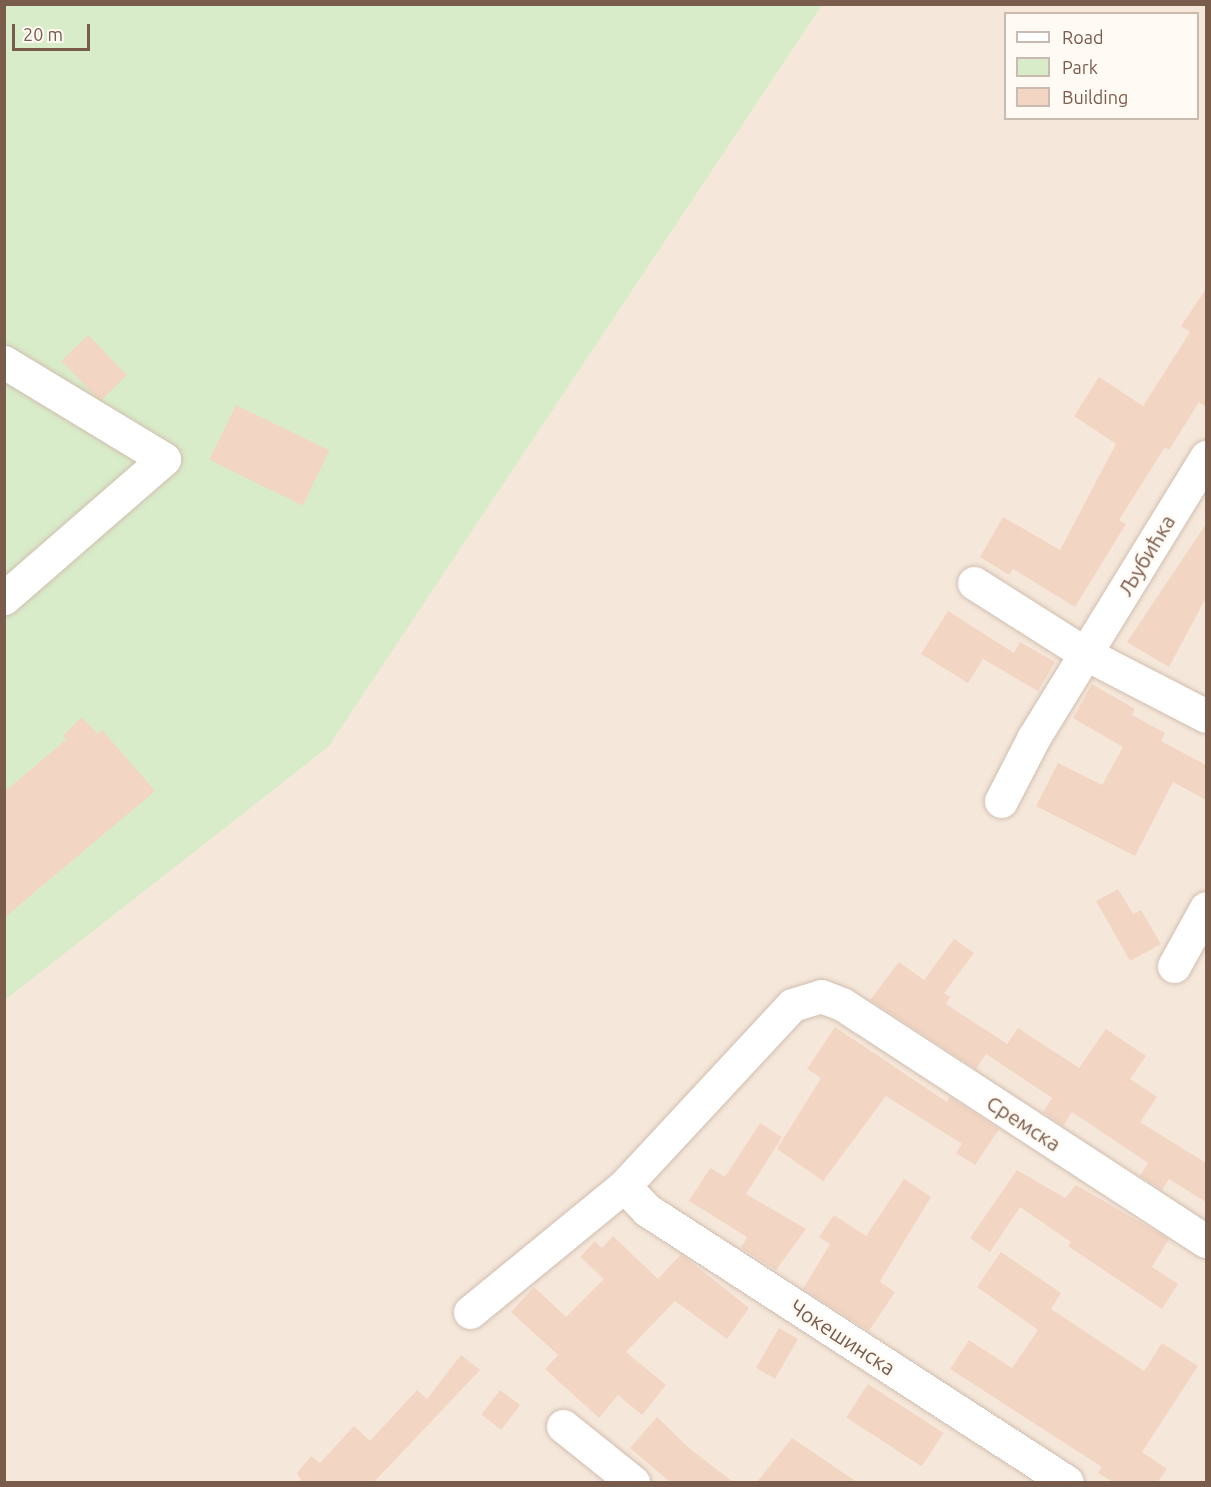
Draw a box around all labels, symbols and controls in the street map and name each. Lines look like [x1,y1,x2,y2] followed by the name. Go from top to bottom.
[15,12,93,50] scale bar
[1004,12,1199,120] legend
[23,24,63,44] text: 20 m
[1062,27,1104,47] text: Road
[1062,57,1098,77] text: Park
[1062,87,1128,107] text: Building
[1112,510,1180,600] street label: Љубићка
[982,1090,1066,1156] street label: Сремска
[786,1294,900,1380] street label: Чокешинска

